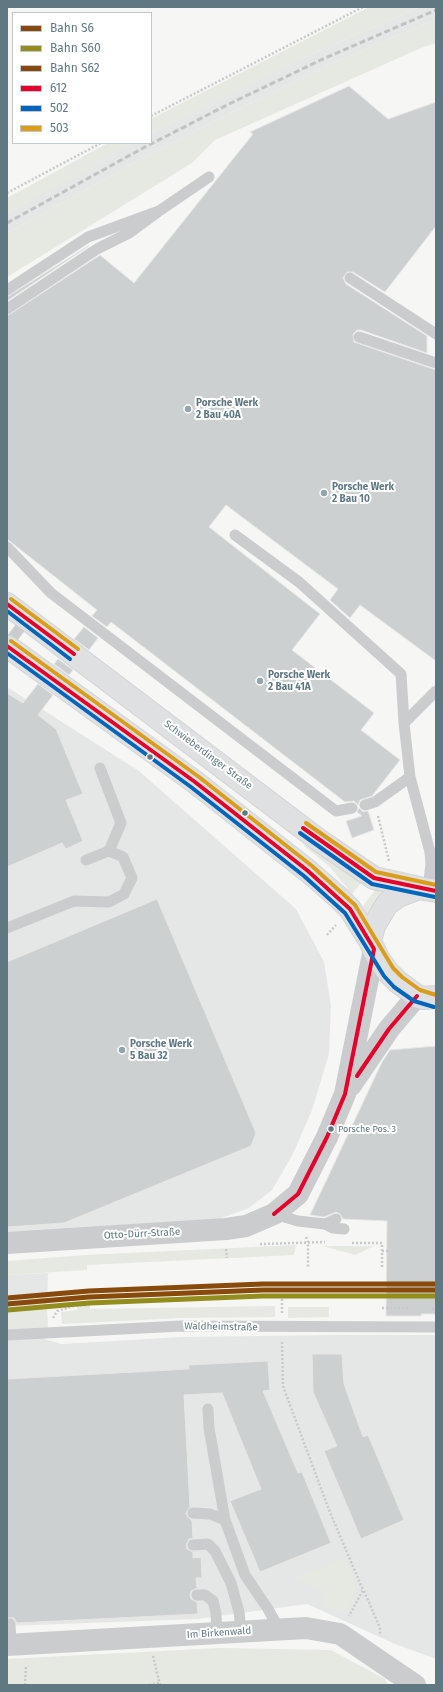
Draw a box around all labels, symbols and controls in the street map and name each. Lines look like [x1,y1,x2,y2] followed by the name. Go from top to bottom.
[12,12,152,144] legend
[50,21,94,35] text: Bahn S6
[50,41,101,55] text: Bahn S60
[50,61,100,75] text: Bahn S62
[50,81,67,95] text: 612
[50,101,69,115] text: 502
[50,121,69,135] text: 503
[196,397,258,420] place label: Porsche Werk 2 Bau 40A
[183,404,193,414] marker: Porsche Werk 2 Bau 40A
[332,481,394,504] place label: Porsche Werk 2 Bau 10
[319,488,329,498] marker: Porsche Werk 2 Bau 10
[268,669,330,692] place label: Porsche Werk 2 Bau 41A
[255,676,265,686] marker: Porsche Werk 2 Bau 41A
[161,718,255,792] street label: Schwieberdinger Straße
[145,752,155,762] unlabelled marker
[240,808,250,818] unlabelled marker
[130,1038,192,1062] place label: Porsche Werk 5 Bau 32
[117,1045,127,1055] marker: Porsche Werk 5 Bau 32
[326,1124,336,1134] marker: Porsche Pos. 3
[338,1124,396,1134] place label: Porsche Pos. 3
[103,1226,181,1242] street label: Otto-Dürr-Straße
[184,1320,258,1334] street label: Waldheimstraße
[186,1625,252,1641] street label: Im Birkenwald

